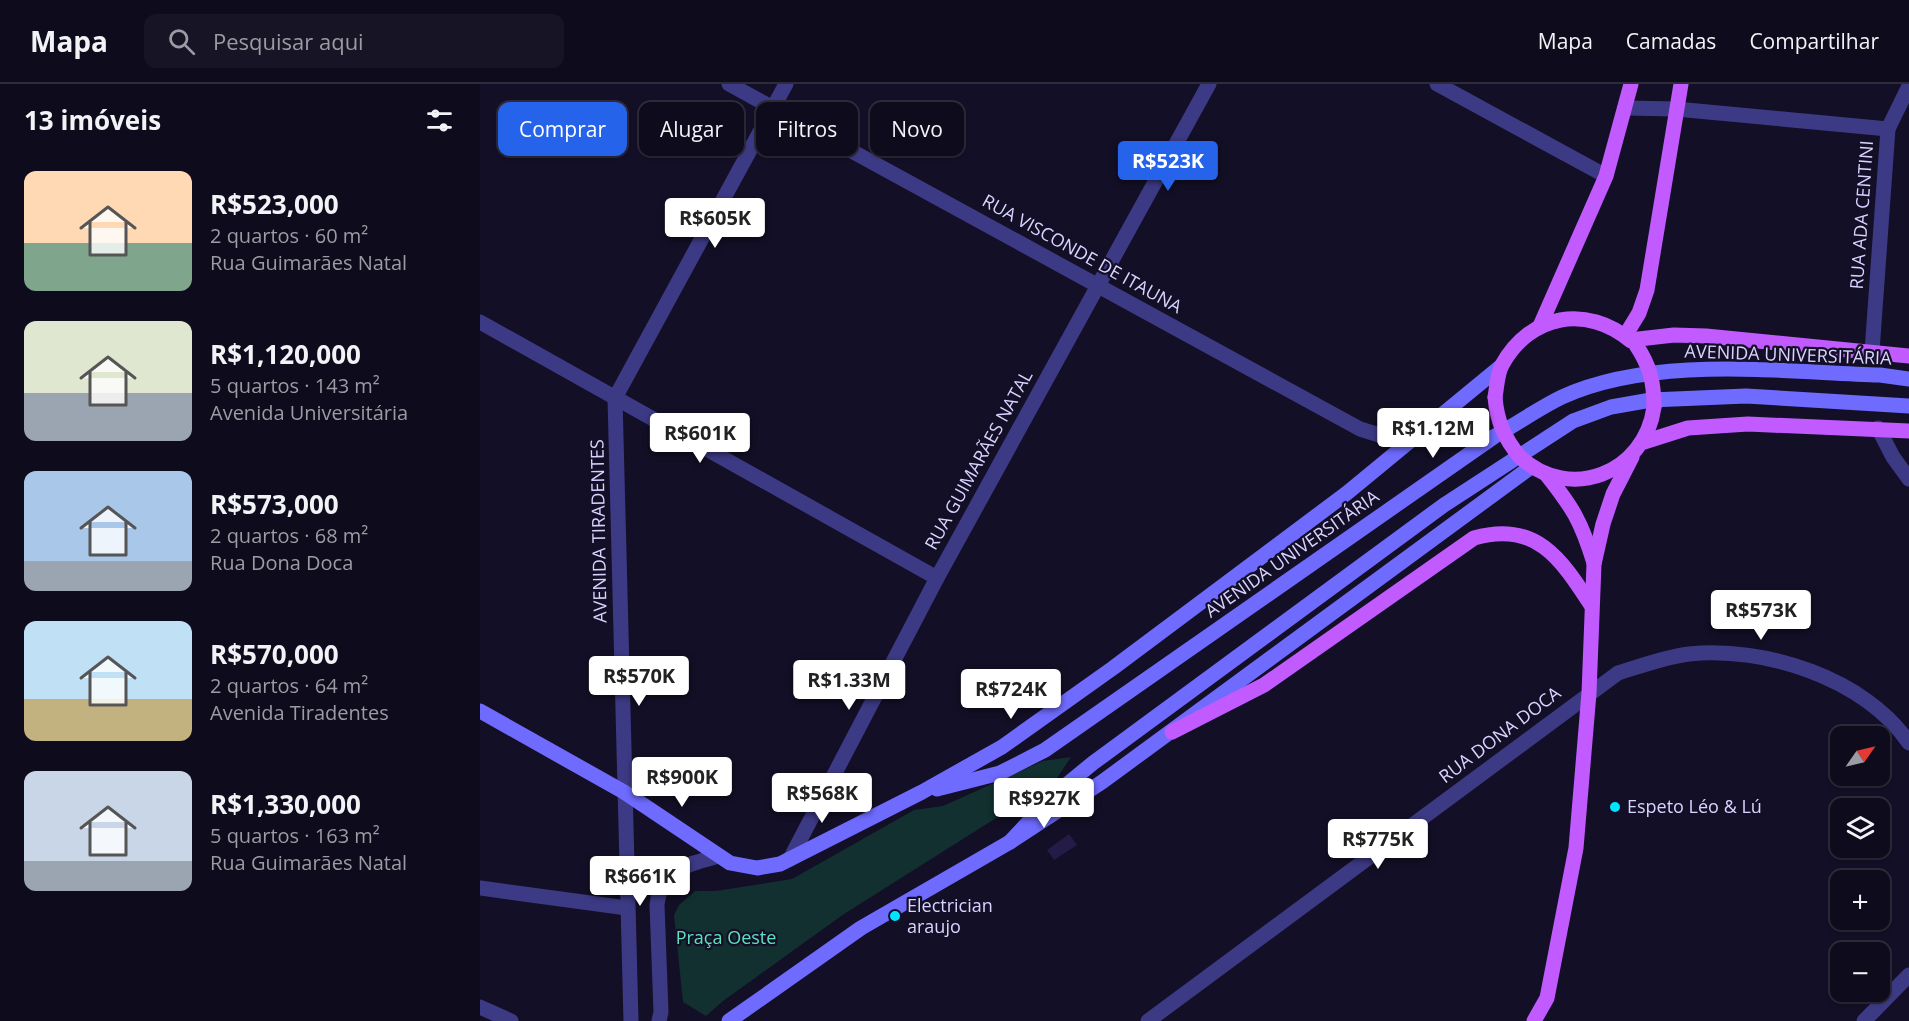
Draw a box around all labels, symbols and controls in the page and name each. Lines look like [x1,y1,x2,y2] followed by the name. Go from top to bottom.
[144,14,564,68] search box
[30,22,108,60] text: Mapa
[165,25,198,58] icon: search
[213,26,364,56] text: Pesquisar aqui
[1538,27,1593,55] text: Mapa
[1626,27,1716,55] text: Camadas
[1749,27,1879,55] text: Compartilhar
[24,102,161,138] text: 13 imóveis
[498,102,627,156] chip: Comprar
[639,102,744,156] chip: Alugar
[756,102,858,156] chip: Filtros
[870,102,964,156] chip: Novo
[423,104,456,137] icon: filters
[1844,140,1878,290] street label: RUA ADA CENTINI
[1119,141,1217,192] pin: R$523K
[1132,147,1204,174] text: R$523K
[210,186,339,222] text: R$523,000
[978,188,1187,318] street label: RUA VISCONDE DE ITAUNA
[72,195,144,267] icon: home
[666,198,764,249] pin: R$605K
[679,204,751,231] text: R$605K
[210,222,368,249] text: 2 quartos · 60 m²
[210,249,407,276] text: Rua Guimarães Natal
[210,336,361,372] text: R$1,120,000
[1684,338,1893,370] street label: AVENIDA UNIVERSITÁRIA
[72,345,144,417] icon: home
[919,365,1038,554] street label: RUA GUIMARÃES NATAL
[210,372,380,399] text: 5 quartos · 143 m²
[210,399,408,426] text: Avenida Universitária
[1378,408,1488,459] pin: R$1.12M
[651,413,749,464] pin: R$601K
[1391,414,1475,441] text: R$1.12M
[664,419,736,446] text: R$601K
[584,439,612,623] street label: AVENIDA TIRADENTES
[1200,484,1384,622] street label: AVENIDA UNIVERSITÁRIA
[210,486,339,522] text: R$573,000
[72,495,144,567] icon: home
[210,522,368,549] text: 2 quartos · 68 m²
[210,549,353,576] text: Rua Dona Doca
[1712,590,1810,641] pin: R$573K
[1725,596,1797,623] text: R$573K
[210,636,339,672] text: R$570,000
[72,645,144,717] icon: home
[590,656,688,707] pin: R$570K
[794,660,904,711] pin: R$1.33M
[603,662,675,689] text: R$570K
[807,666,891,693] text: R$1.33M
[962,669,1060,720] pin: R$724K
[210,672,368,699] text: 2 quartos · 64 m²
[975,675,1047,702] text: R$724K
[1434,680,1566,788] street label: RUA DONA DOCA
[210,699,389,726] text: Avenida Tiradentes
[1830,726,1890,786] north arrow
[1830,726,1890,1002] map controls
[633,757,731,808] pin: R$900K
[646,763,718,790] text: R$900K
[773,773,871,824] pin: R$568K
[995,778,1093,829] pin: R$927K
[786,779,858,806] text: R$568K
[1008,784,1080,811] text: R$927K
[210,786,361,822] text: R$1,330,000
[1627,794,1762,818] place label: Espeto Léo & Lú
[72,795,144,867] icon: home
[1830,798,1890,858] button: layers
[1608,800,1622,814] marker: Espeto Léo & Lú
[1329,819,1427,870] pin: R$775K
[210,822,380,849] text: 5 quartos · 163 m²
[1342,825,1414,852] text: R$775K
[210,849,407,876] text: Rua Guimarães Natal
[591,856,689,907] pin: R$661K
[604,862,676,889] text: R$661K
[1830,870,1890,930] button: +
[907,893,993,938] place label: Electrician araujo
[888,909,902,923] marker: Electrician araujo
[676,925,776,949] park label: Praça Oeste
[1830,942,1890,1002] button: −

